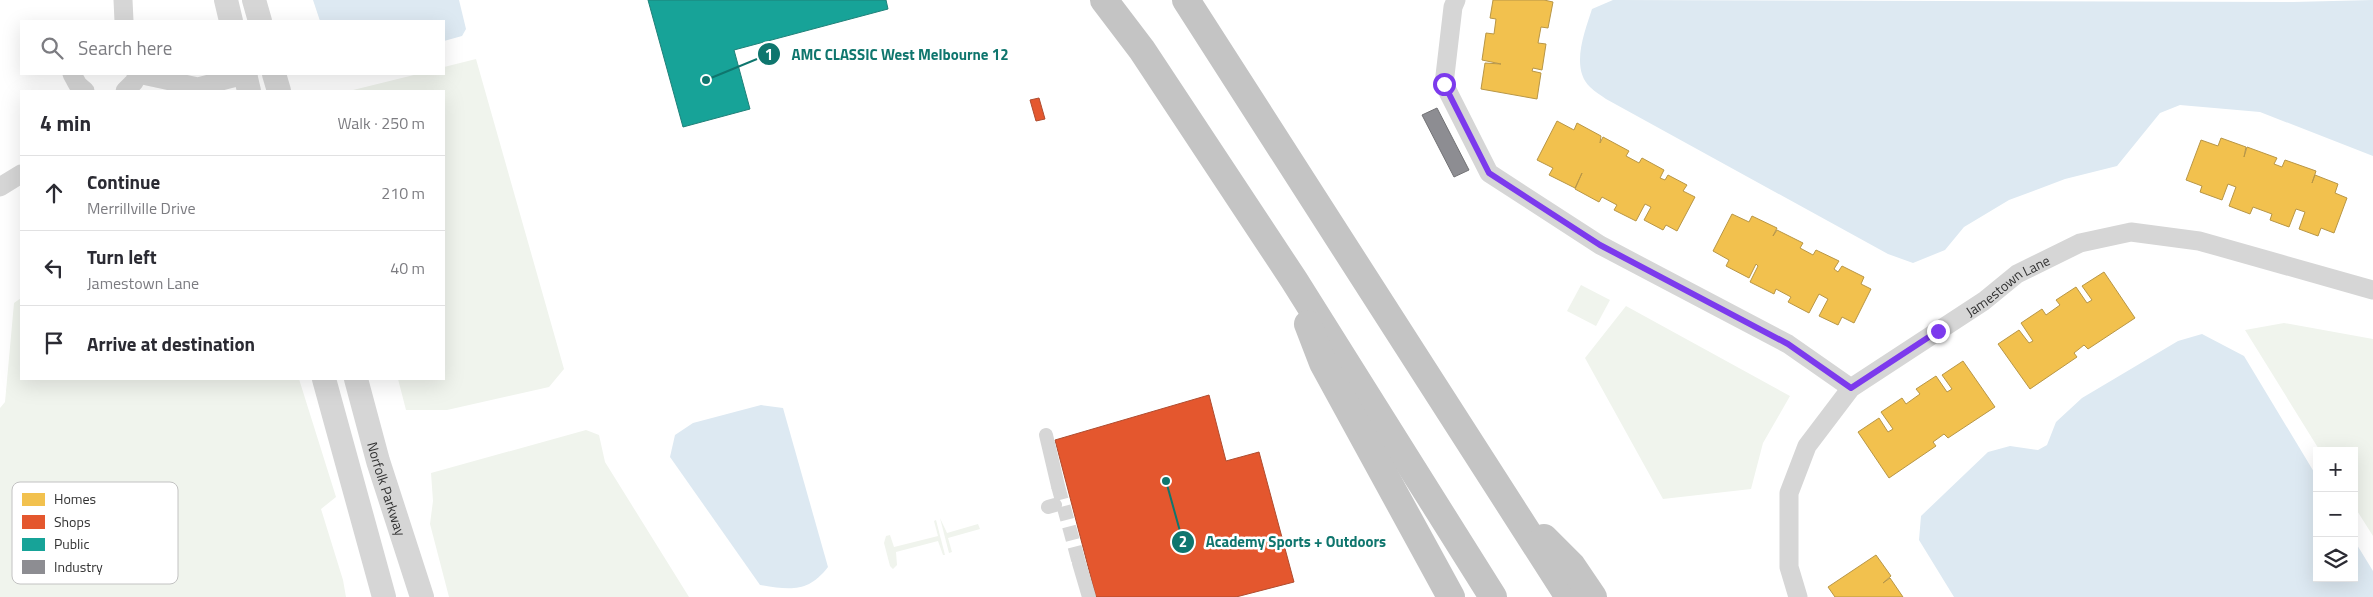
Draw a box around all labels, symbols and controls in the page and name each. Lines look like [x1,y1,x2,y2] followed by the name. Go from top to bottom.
[20,20,445,75] search box
[78,33,172,62] text: Search here
[38,34,66,62] icon: search
[757,39,1019,69] callout: AMC CLASSIC West Melbourne 12
[765,43,773,66] text: 1
[791,43,1009,66] text: AMC CLASSIC West Melbourne 12
[1433,73,1456,96] route start
[40,107,91,139] text: 4 min
[337,111,425,135] text: Walk · 250 m
[87,167,160,196] text: Continue
[40,179,68,207] icon: ahead
[381,181,425,205] text: 210 m
[87,196,196,220] text: Merrillville Drive
[87,242,157,271] text: Turn left
[1961,249,2053,321] street label: Jamestown Lane
[40,254,68,282] icon: left
[390,256,425,280] text: 40 m
[87,271,199,295] text: Jamestown Lane
[1927,320,1950,343] route end
[40,329,68,357] icon: arrive
[87,329,255,358] text: Arrive at destination
[363,439,412,539] street label: Norfolk Parkway
[2313,447,2358,582] map controls
[2313,447,2358,492] button: +
[12,482,178,584] legend
[54,488,96,509] text: Homes
[2313,492,2358,537] button: −
[54,511,90,532] text: Shops
[1171,527,1396,557] callout: Academy Sports + Outdoors
[1179,530,1187,553] text: 2
[1206,530,1386,553] text: Academy Sports + Outdoors
[54,533,90,554] text: Public
[2313,537,2358,582] button: layers
[54,556,103,577] text: Industry

